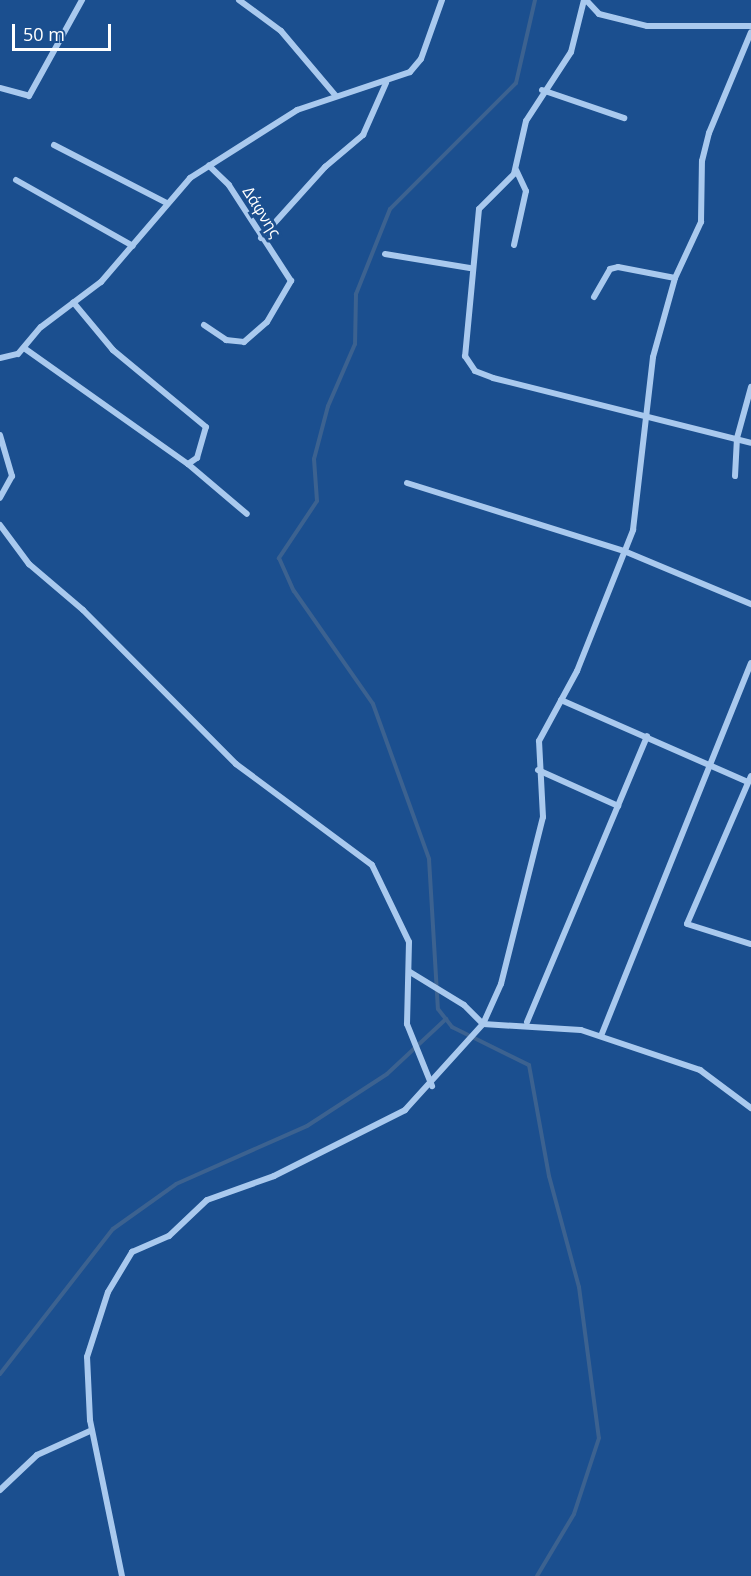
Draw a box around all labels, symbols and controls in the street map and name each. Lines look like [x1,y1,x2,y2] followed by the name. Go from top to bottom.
[15,12,114,50] scale bar
[23,22,65,46] text: 50 m
[239,183,285,241] street label: Δάφνης

